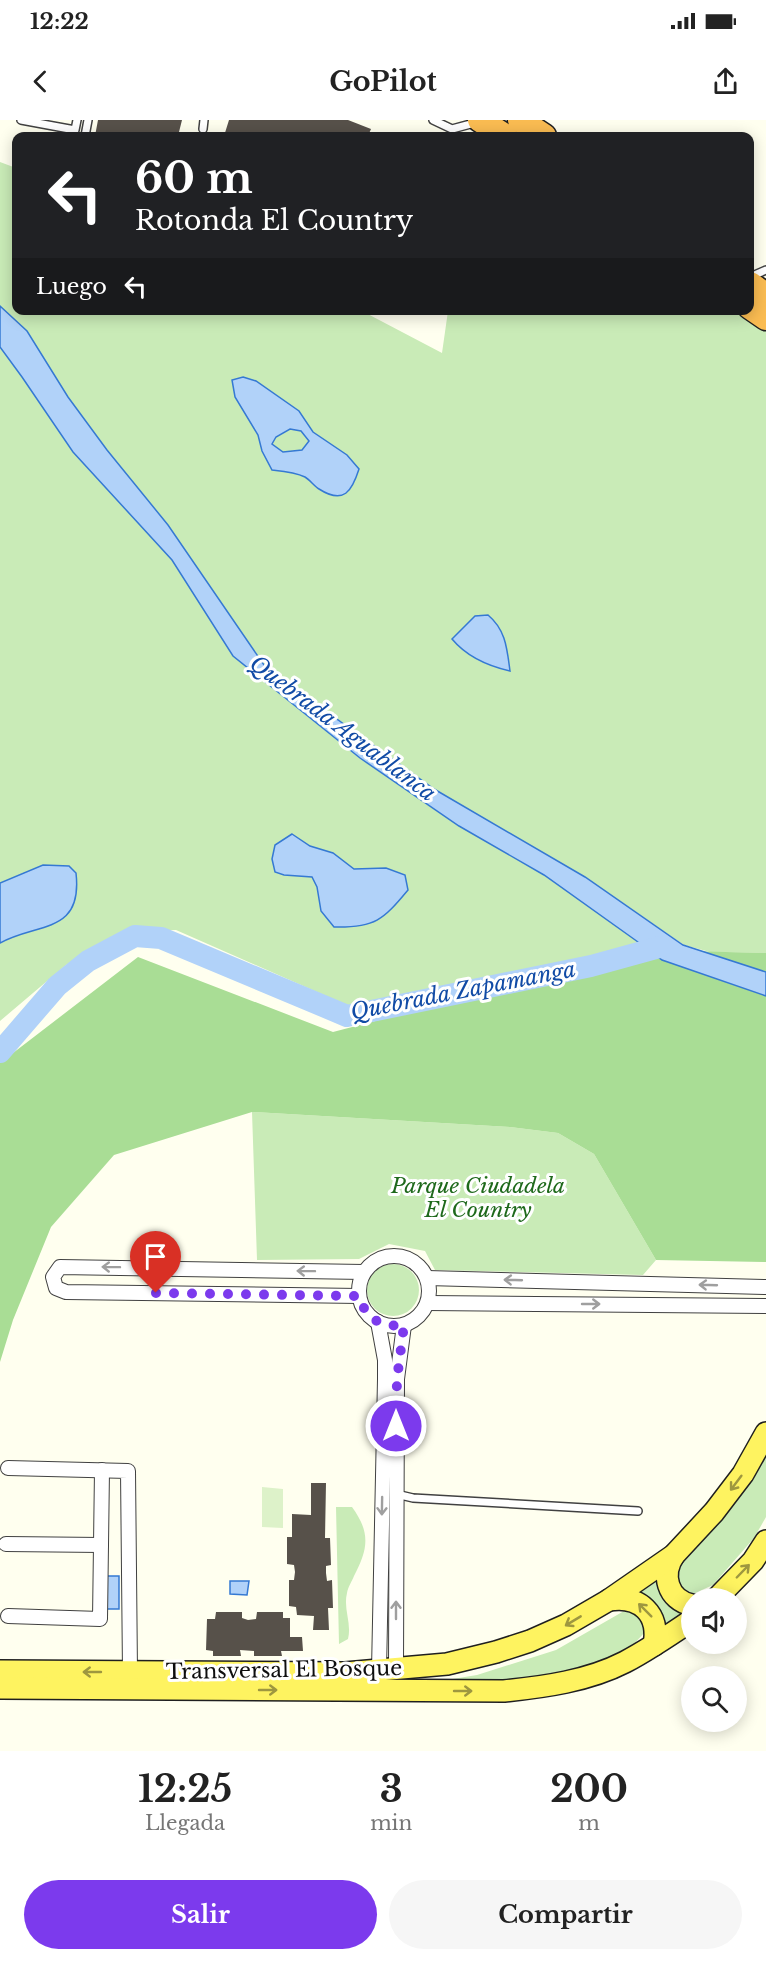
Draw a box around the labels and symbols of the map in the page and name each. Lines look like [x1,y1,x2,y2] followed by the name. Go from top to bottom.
[244,650,441,807] water label: Quebrada Aguablanca
[348,955,578,1026] water label: Quebrada Zapamanga
[390,1173,565,1223] park label: Parque Ciudadela El Country
[130,1231,181,1293] pin
[101,1261,121,1273] one-way arrow
[296,1265,316,1276] one-way arrow
[503,1274,523,1286] one-way arrow
[698,1279,718,1291] one-way arrow
[581,1298,601,1310] one-way arrow
[364,1394,428,1458] position arrow
[730,1474,742,1490] one-way arrow
[377,1496,388,1516] one-way arrow
[736,1564,750,1579] one-way arrow
[390,1601,402,1621] one-way arrow
[637,1603,652,1617] one-way arrow
[565,1615,582,1627] one-way arrow
[166,1655,402,1685] street label: Transversal El Bosque
[83,1666,103,1678] one-way arrow
[258,1684,278,1695] one-way arrow
[453,1685,473,1697] one-way arrow

